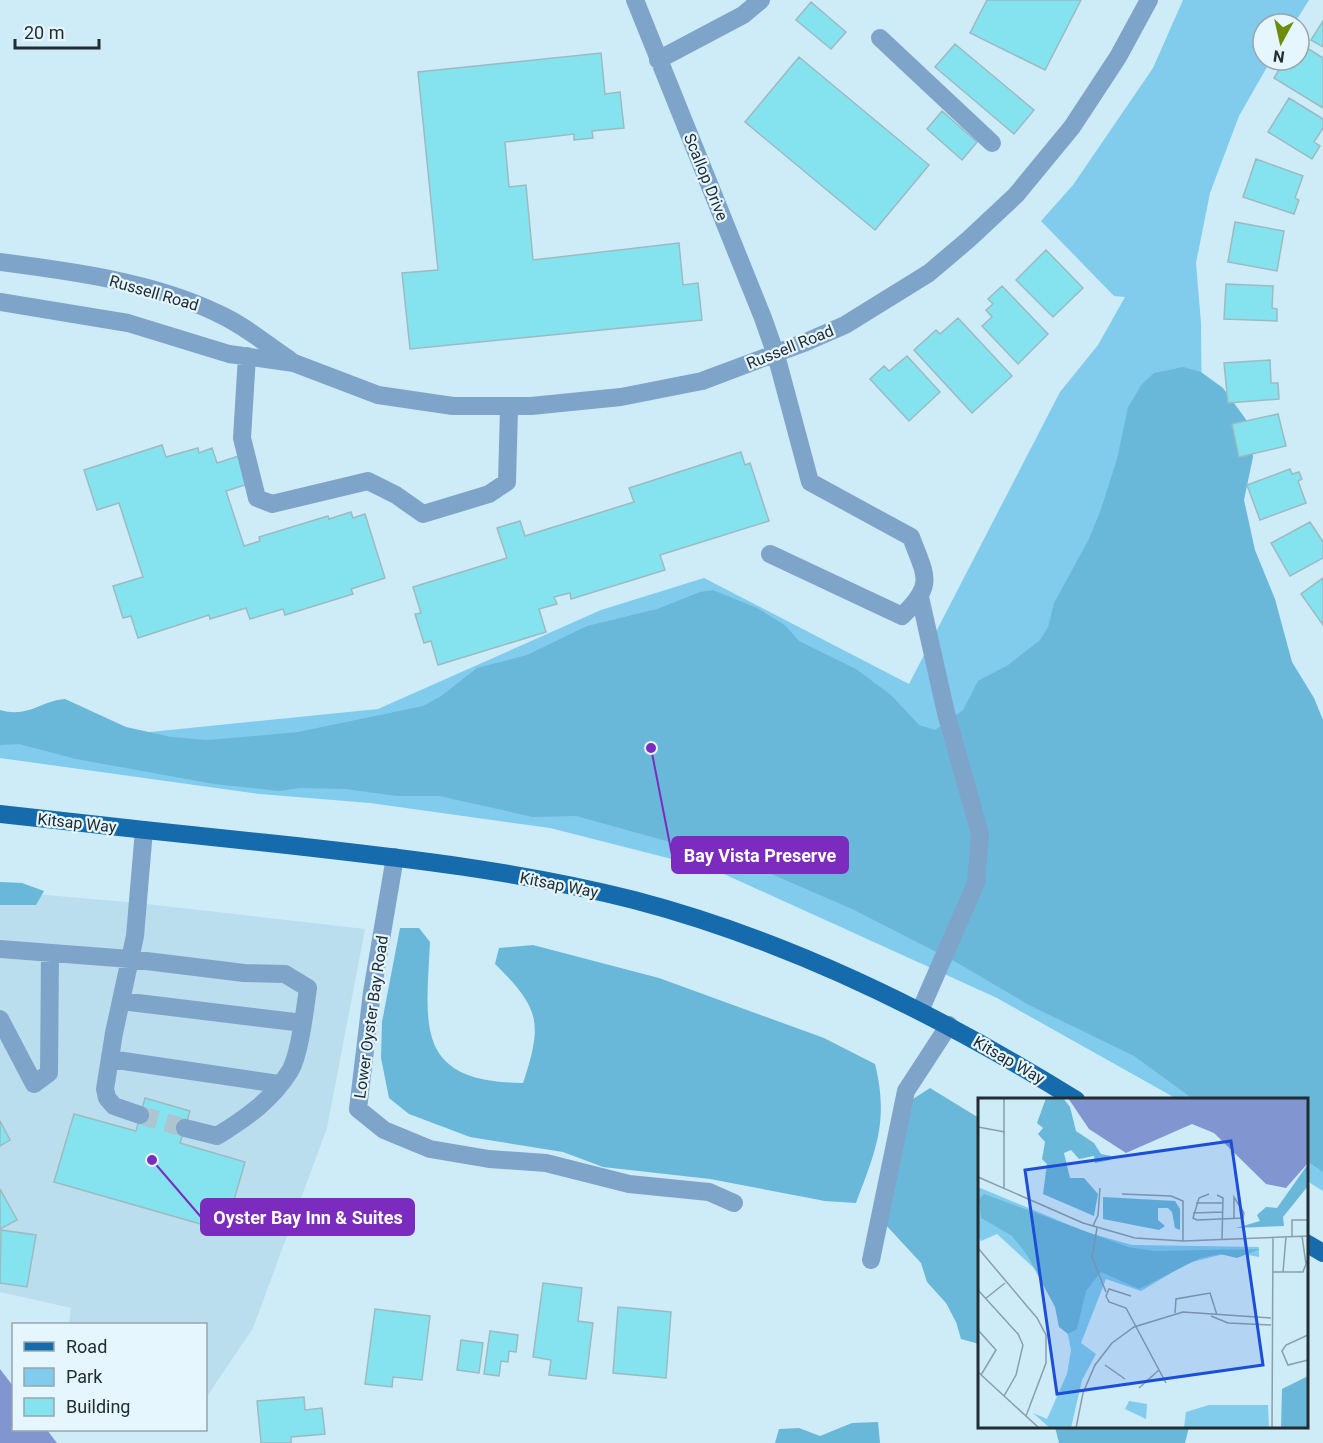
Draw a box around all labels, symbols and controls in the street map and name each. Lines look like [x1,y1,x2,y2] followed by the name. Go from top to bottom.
[15,12,99,50] scale bar
[1251,12,1311,72] north arrow
[24,22,64,43] text: 20 m
[1272,46,1286,67] text: N
[680,131,732,223] street label: Scallop Drive
[107,271,201,315] street label: Russell Road
[744,321,836,373] street label: Russell Road
[37,809,118,837] street label: Kitsap Way
[672,837,848,873] callout: Bay Vista Preserve
[684,845,837,866] text: Bay Vista Preserve
[518,868,600,902] street label: Kitsap Way
[350,934,392,1100] street label: Lower Oyster Bay Road
[970,1032,1048,1088] street label: Kitsap Way
[978,1098,1308,1428] inset map
[201,1199,414,1235] callout: Oyster Bay Inn & Suites
[213,1207,403,1228] text: Oyster Bay Inn & Suites
[12,1323,207,1431] legend
[66,1336,107,1357] text: Road
[66,1366,103,1387] text: Park
[66,1396,130,1417] text: Building

